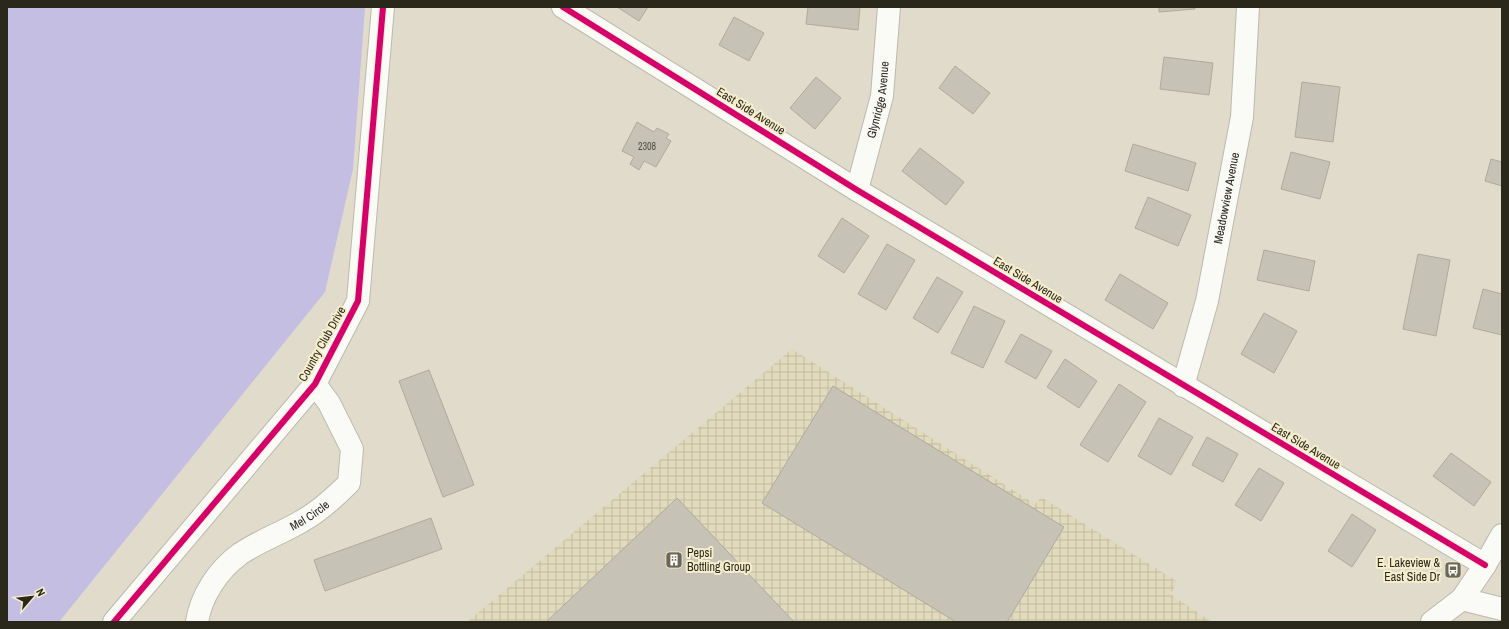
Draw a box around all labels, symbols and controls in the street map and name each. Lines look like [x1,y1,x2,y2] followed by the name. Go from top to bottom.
[863,61,893,140] street label: Glynridge Avenue
[714,84,788,138] street label: East Side Avenue
[638,140,657,153] house number: 2308
[1210,151,1243,245] street label: Meadowview Avenue
[990,253,1066,307] street label: East Side Avenue
[295,304,349,384] street label: Country Club Drive
[1268,419,1344,473] street label: East Side Avenue
[287,497,333,534] street label: Mel Circle
[687,545,750,575] place label: Pepsi Bottling Group
[664,550,684,570] building icon: Pepsi Bottling Group
[1377,555,1441,585] place label: E. Lakeview & East Side Dr
[1443,560,1463,580] bus stop icon: E. Lakeview & East Side Dr
[12,577,52,617] north arrow
[33,586,49,598] text: N

